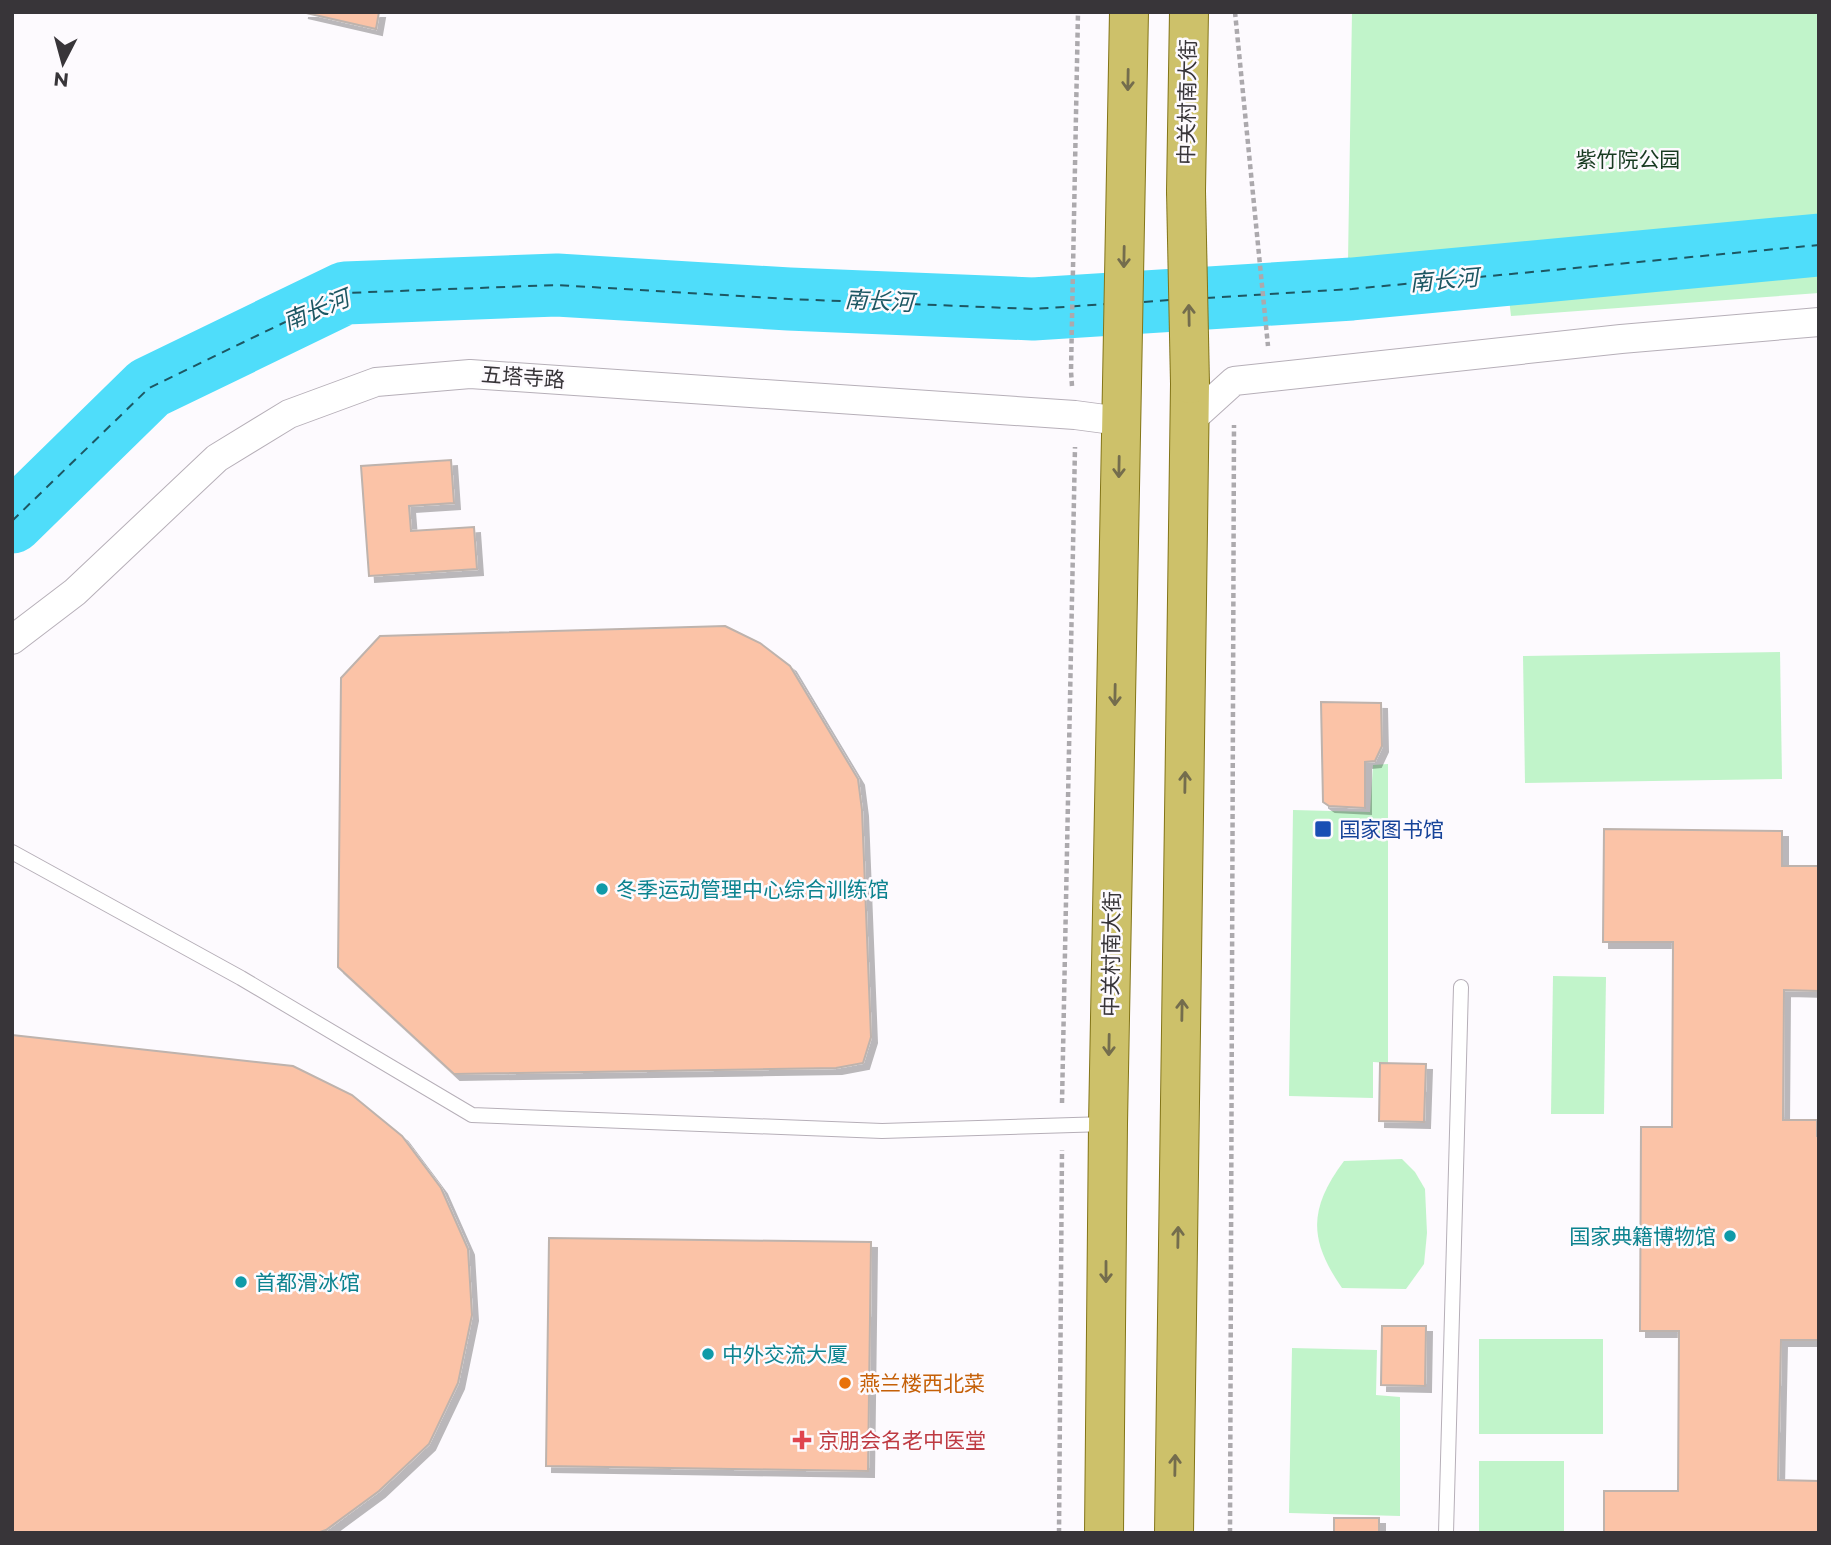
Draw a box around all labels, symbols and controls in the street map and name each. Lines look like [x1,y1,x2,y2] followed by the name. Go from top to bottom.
[28,28,98,98] north arrow
[1173,39,1201,165] street label: 中关村南大街
[52,67,70,92] text: N
[1121,69,1135,92] one-way arrow
[1576,147,1681,172] park label: 紫竹院公园
[1118,245,1131,268] one-way arrow
[1408,263,1484,297] water label: 南长河
[279,283,357,336] water label: 南长河
[844,285,918,317] water label: 南长河
[1182,304,1195,327] one-way arrow
[480,362,566,392] street label: 五塔寺路
[1112,456,1126,479] one-way arrow
[1108,683,1122,706] one-way arrow
[1178,771,1192,794] one-way arrow
[1339,817,1444,842] place label: 国家图书馆
[1313,819,1333,839] marker: 国家图书馆
[616,877,889,902] place label: 冬季运动管理中心综合训练馆
[594,881,610,897] marker: 冬季运动管理中心综合训练馆
[1097,891,1125,1017] street label: 中关村南大街
[1175,998,1188,1021] one-way arrow
[1102,1033,1116,1056] one-way arrow
[1569,1224,1716,1249] place label: 国家典籍博物馆
[1171,1226,1185,1249] one-way arrow
[1722,1228,1738,1244] marker: 国家典籍博物馆
[1099,1261,1113,1284] one-way arrow
[255,1270,360,1295] place label: 首都滑冰馆
[233,1274,249,1290] marker: 首都滑冰馆
[722,1342,848,1367] place label: 中外交流大厦
[700,1346,716,1362] marker: 中外交流大厦
[859,1371,985,1396] place label: 燕兰楼西北菜
[837,1375,853,1391] marker: 燕兰楼西北菜
[818,1428,986,1453] place label: 京朋会名老中医堂
[792,1430,812,1450] marker: 京朋会名老中医堂
[1168,1453,1182,1476] one-way arrow

